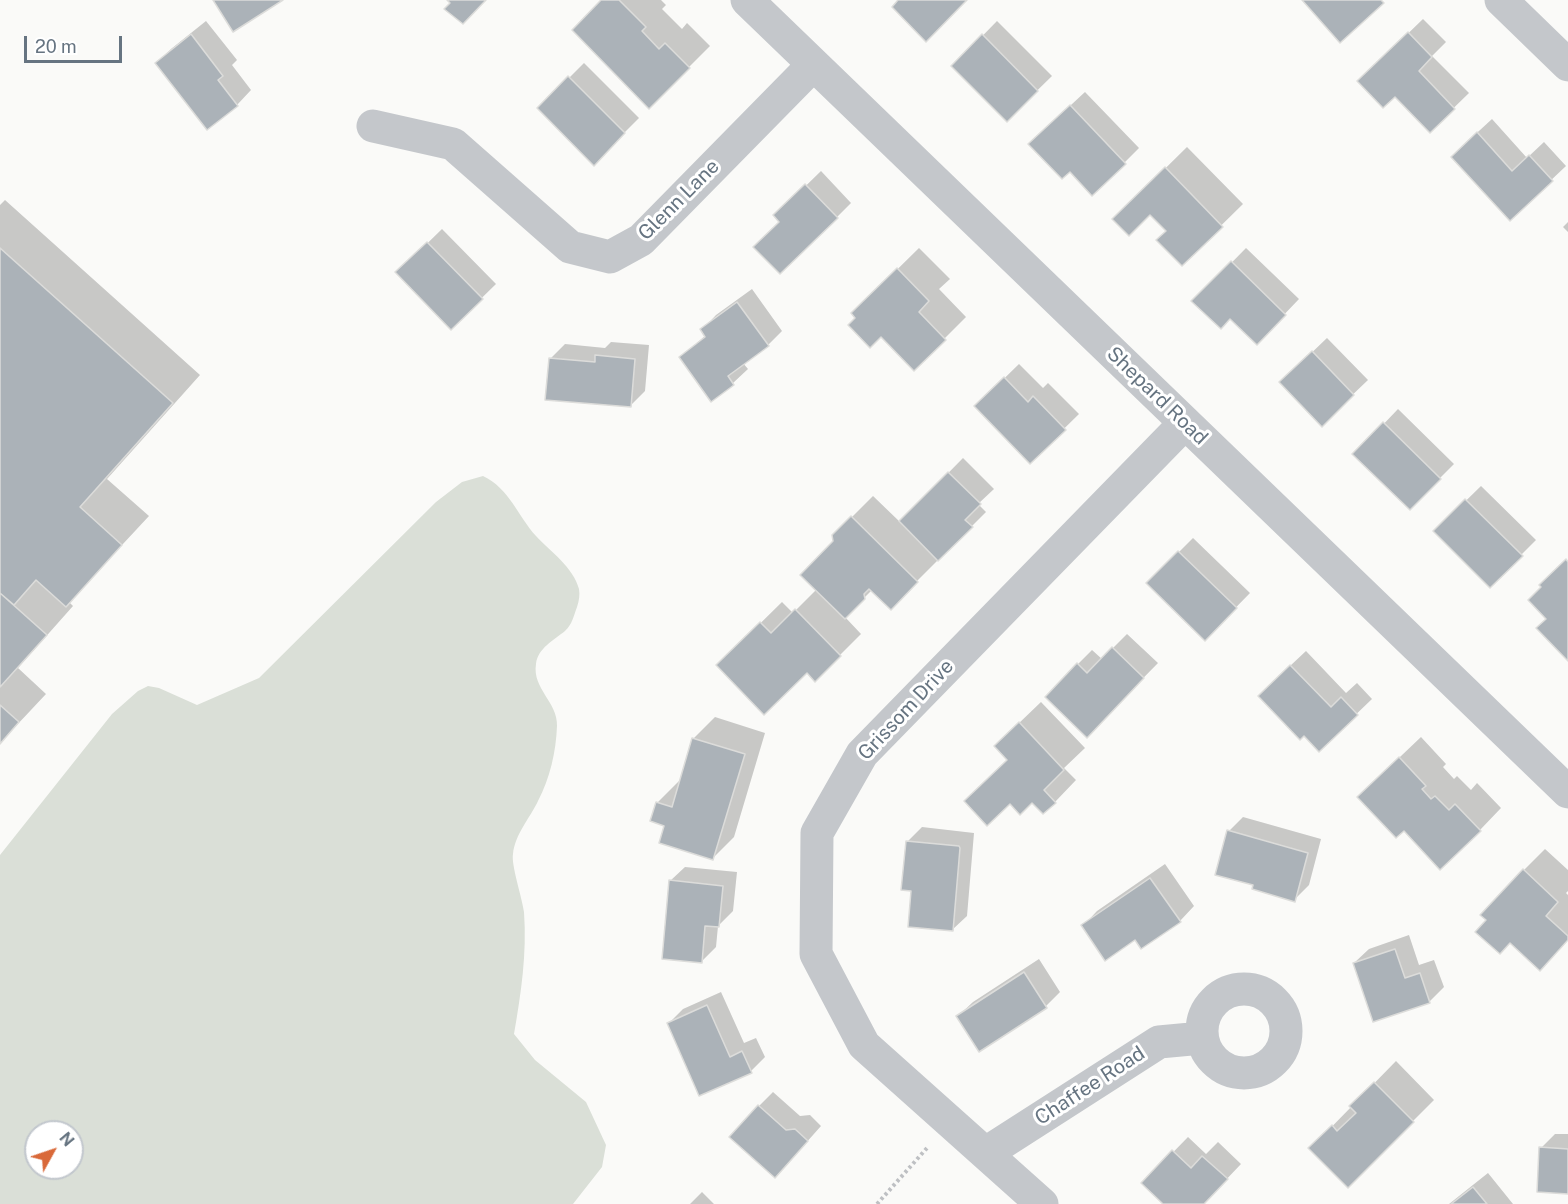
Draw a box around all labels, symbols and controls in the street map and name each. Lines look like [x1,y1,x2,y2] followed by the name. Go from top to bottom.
[27,24,124,62] scale bar
[35,36,77,57] text: 20 m
[634,155,724,245] street label: Glenn Lane
[1102,342,1212,450] street label: Shepard Road
[853,655,959,765] street label: Grissom Drive
[1031,1042,1149,1130] street label: Chaffee Road
[24,1120,84,1180] north arrow
[55,1128,78,1150] text: N

